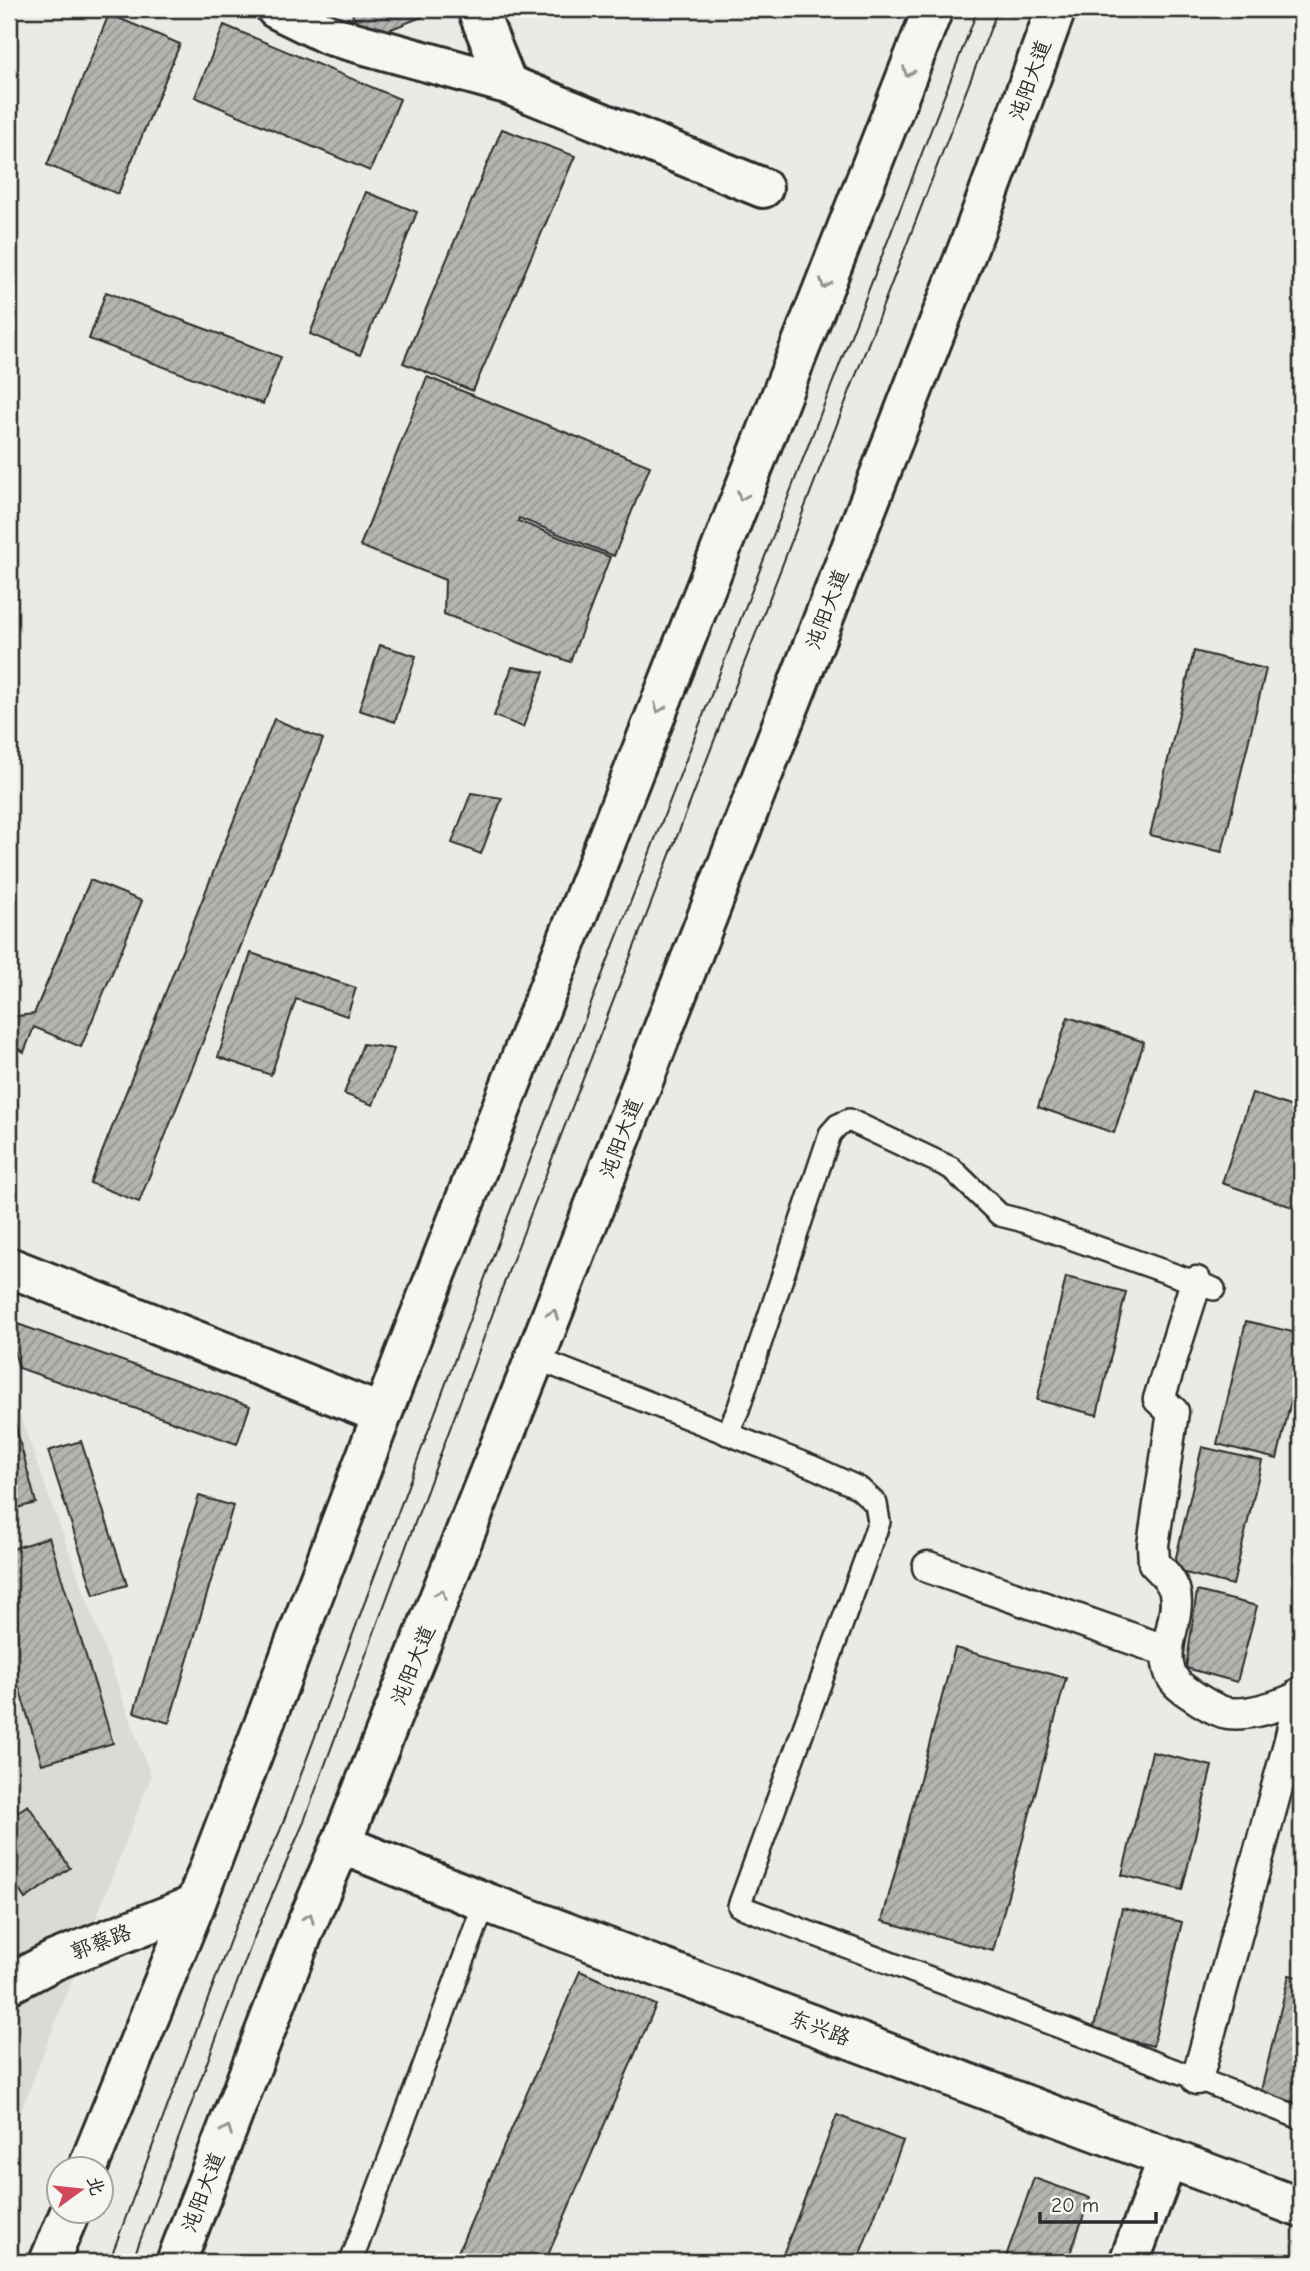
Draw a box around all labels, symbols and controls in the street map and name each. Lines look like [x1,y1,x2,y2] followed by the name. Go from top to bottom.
[1004,36,1056,124] street label: 沌阳大道
[903,66,917,78] one-way arrow
[820,277,834,289] one-way arrow
[736,489,750,501] one-way arrow
[801,565,853,653] street label: 沌阳大道
[653,701,667,713] one-way arrow
[595,1094,647,1182] street label: 沌阳大道
[544,1309,558,1321] one-way arrow
[433,1588,447,1600] one-way arrow
[386,1622,440,1708] street label: 沌阳大道
[301,1913,315,1925] one-way arrow
[67,1920,135,1964] street label: 郭蔡路
[786,2006,854,2050] street label: 东兴路
[219,2124,233,2137] one-way arrow
[177,2148,229,2236] street label: 沌阳大道
[46,2156,116,2226] north arrow
[82,2174,109,2198] text: 北
[1040,2180,1156,2224] scale bar
[1051,2193,1099,2217] text: 20 m

